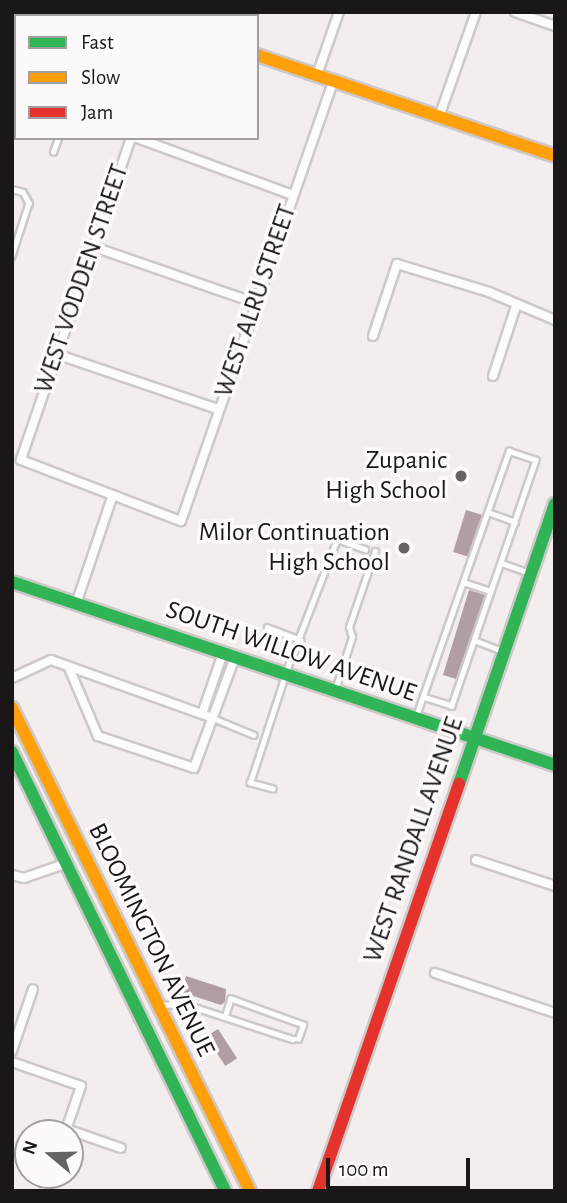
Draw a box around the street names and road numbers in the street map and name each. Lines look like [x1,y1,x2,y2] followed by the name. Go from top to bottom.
[28,160,136,398] street label: WEST VODDEN STREET
[208,201,304,401] street label: WEST ALRU STREET
[162,595,420,709] street label: SOUTH WILLOW AVENUE
[357,713,471,967] street label: WEST RANDALL AVENUE
[81,818,221,1062] street label: BLOOMINGTON AVENUE

